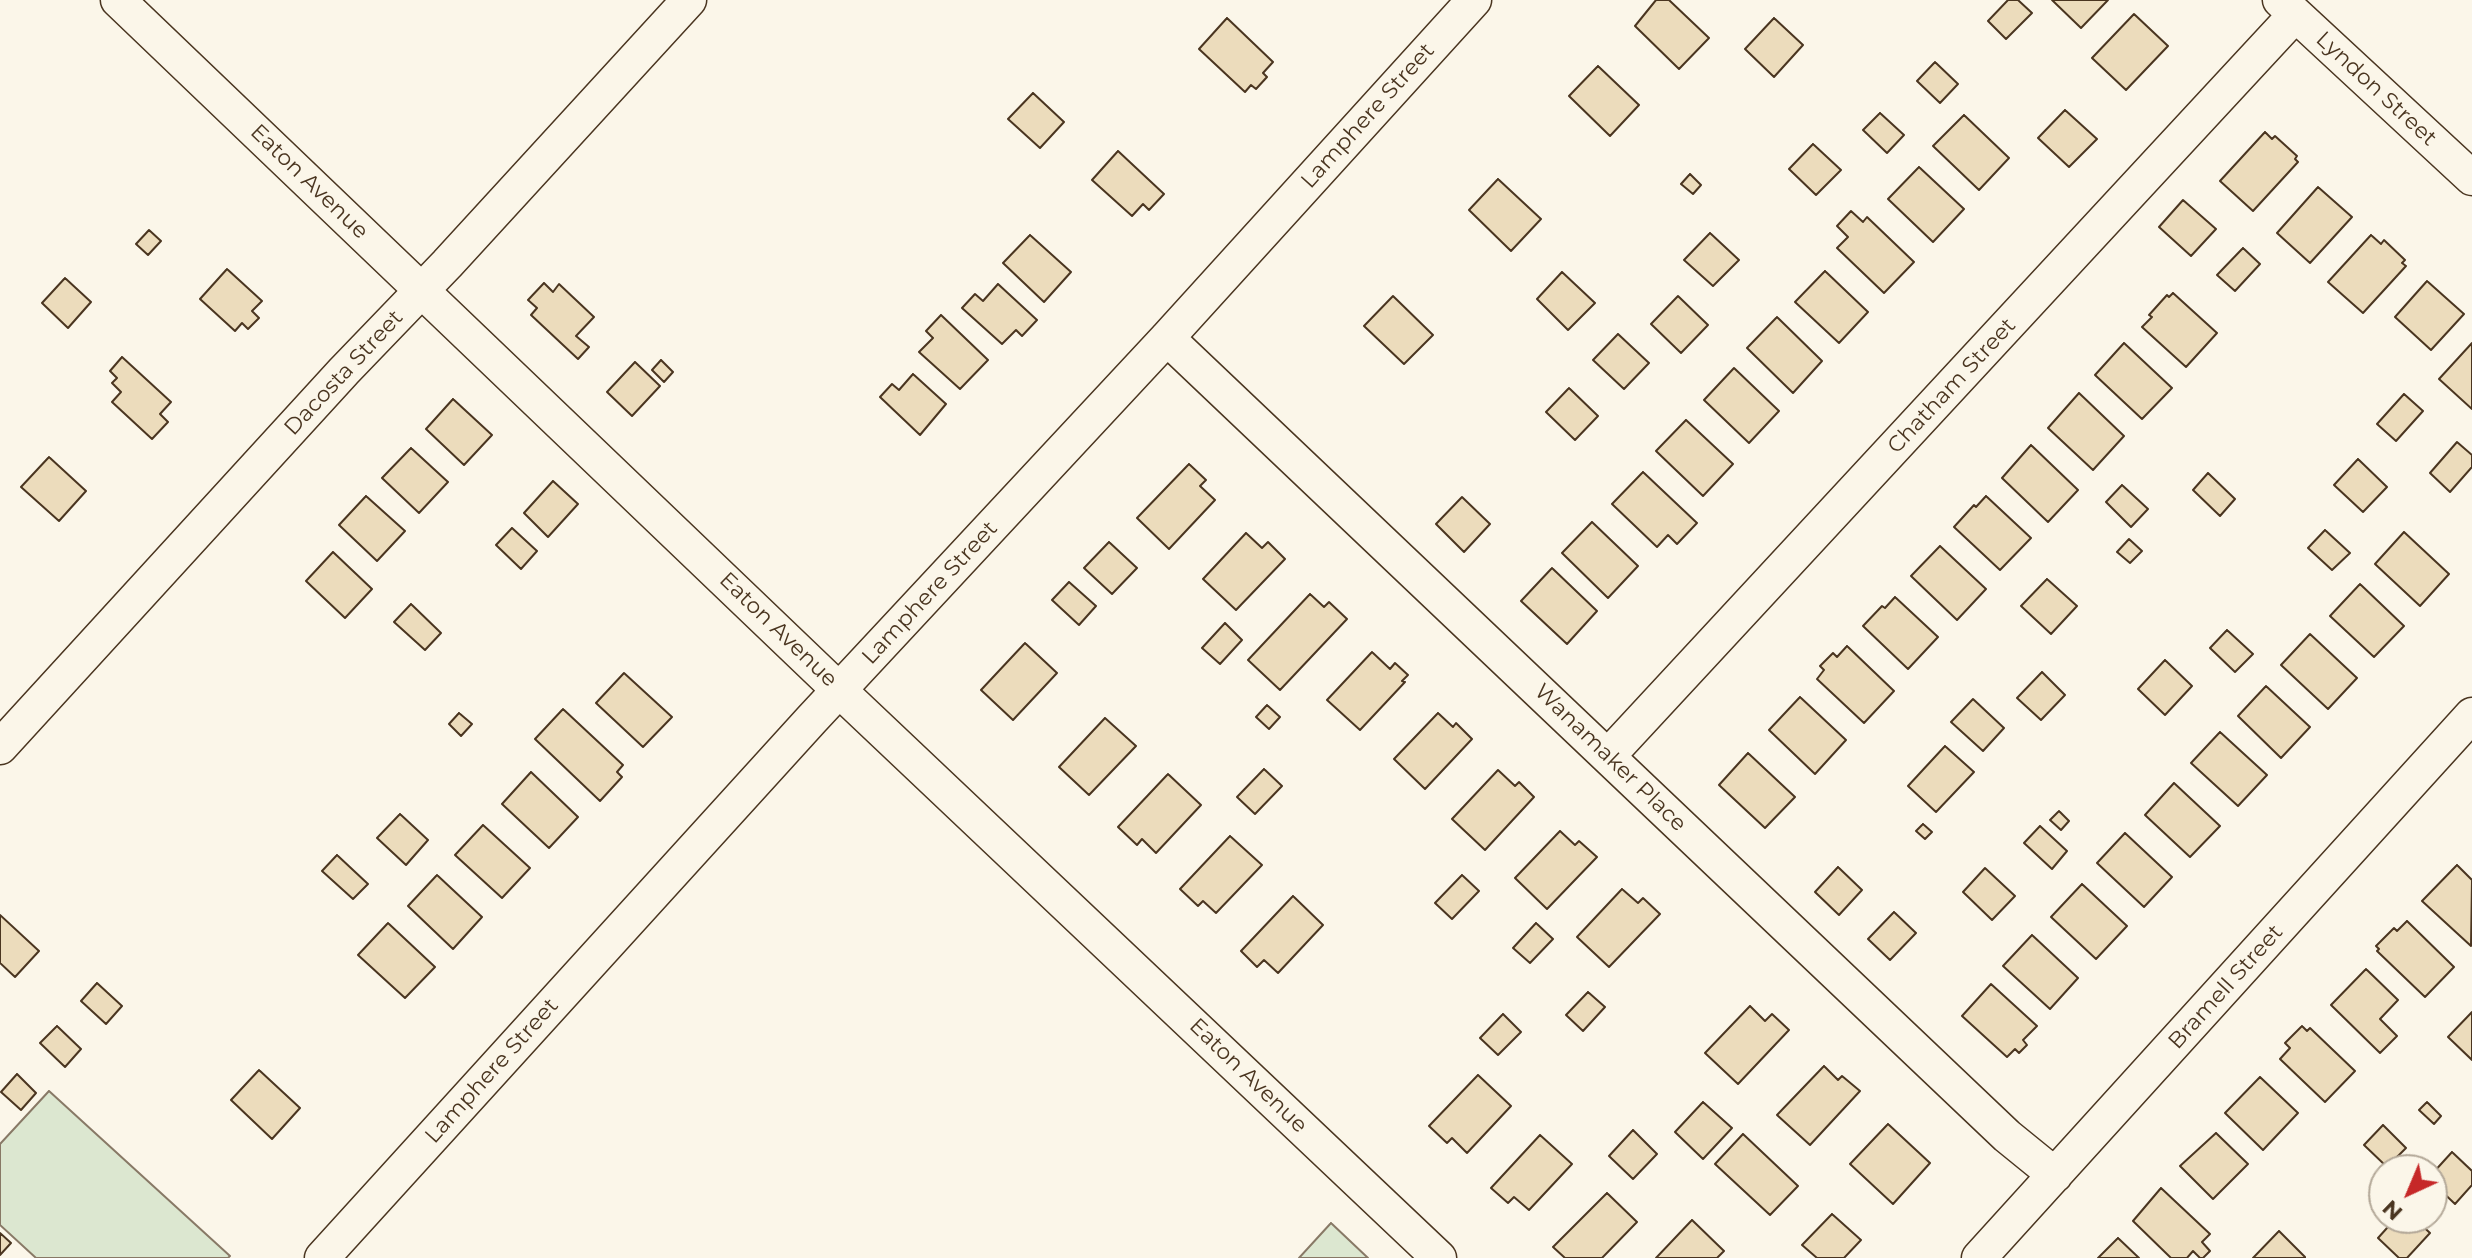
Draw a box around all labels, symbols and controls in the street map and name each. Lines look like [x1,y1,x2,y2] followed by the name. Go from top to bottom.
[2310,26,2442,152] street label: Lyndon Street
[1296,38,1440,194] street label: Lamphere Street
[245,119,373,245] street label: Eaton Avenue
[279,305,409,441] street label: Dacosta Street
[1882,313,2022,459] street label: Chatham Street
[857,516,1003,670] street label: Lamphere Street
[714,567,842,693] street label: Eaton Avenue
[1528,679,1692,837] street label: Wanamaker Place
[2163,919,2289,1055] street label: Bramell Street
[420,993,564,1149] street label: Lamphere Street
[1184,1013,1312,1139] street label: Eaton Avenue
[2368,1154,2448,1234] north arrow
[2377,1194,2408,1226] text: N

